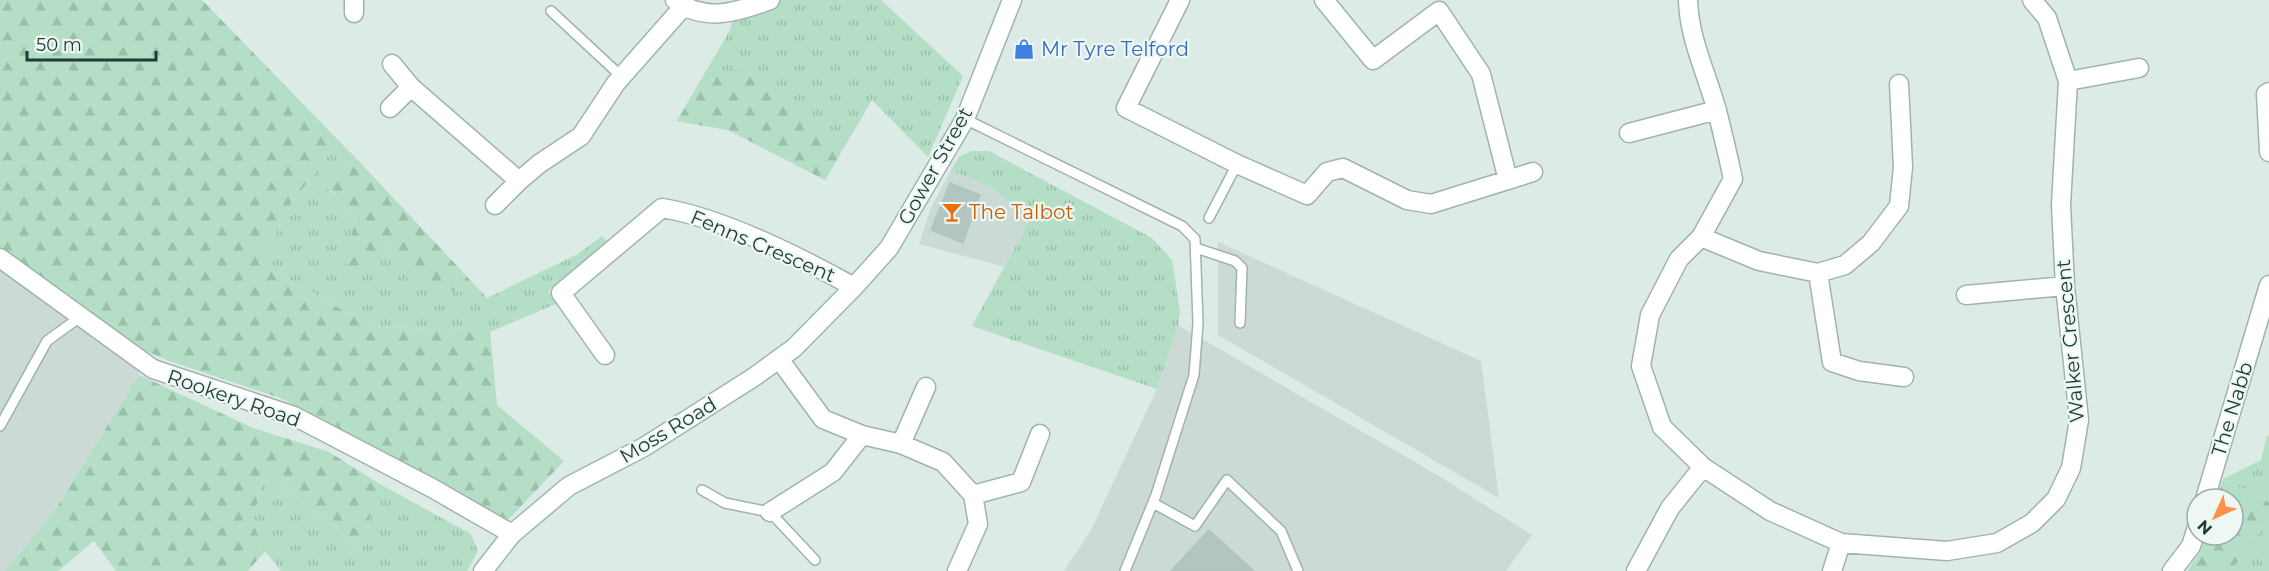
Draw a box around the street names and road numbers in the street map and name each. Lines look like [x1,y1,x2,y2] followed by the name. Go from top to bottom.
[893,103,977,229] street label: Gower Street
[687,205,839,287] street label: Fenns Crescent
[2051,258,2089,424] street label: Walker Crescent
[2206,359,2258,459] street label: The Nabb
[164,364,304,432] street label: Rookery Road
[615,392,721,468] street label: Moss Road

